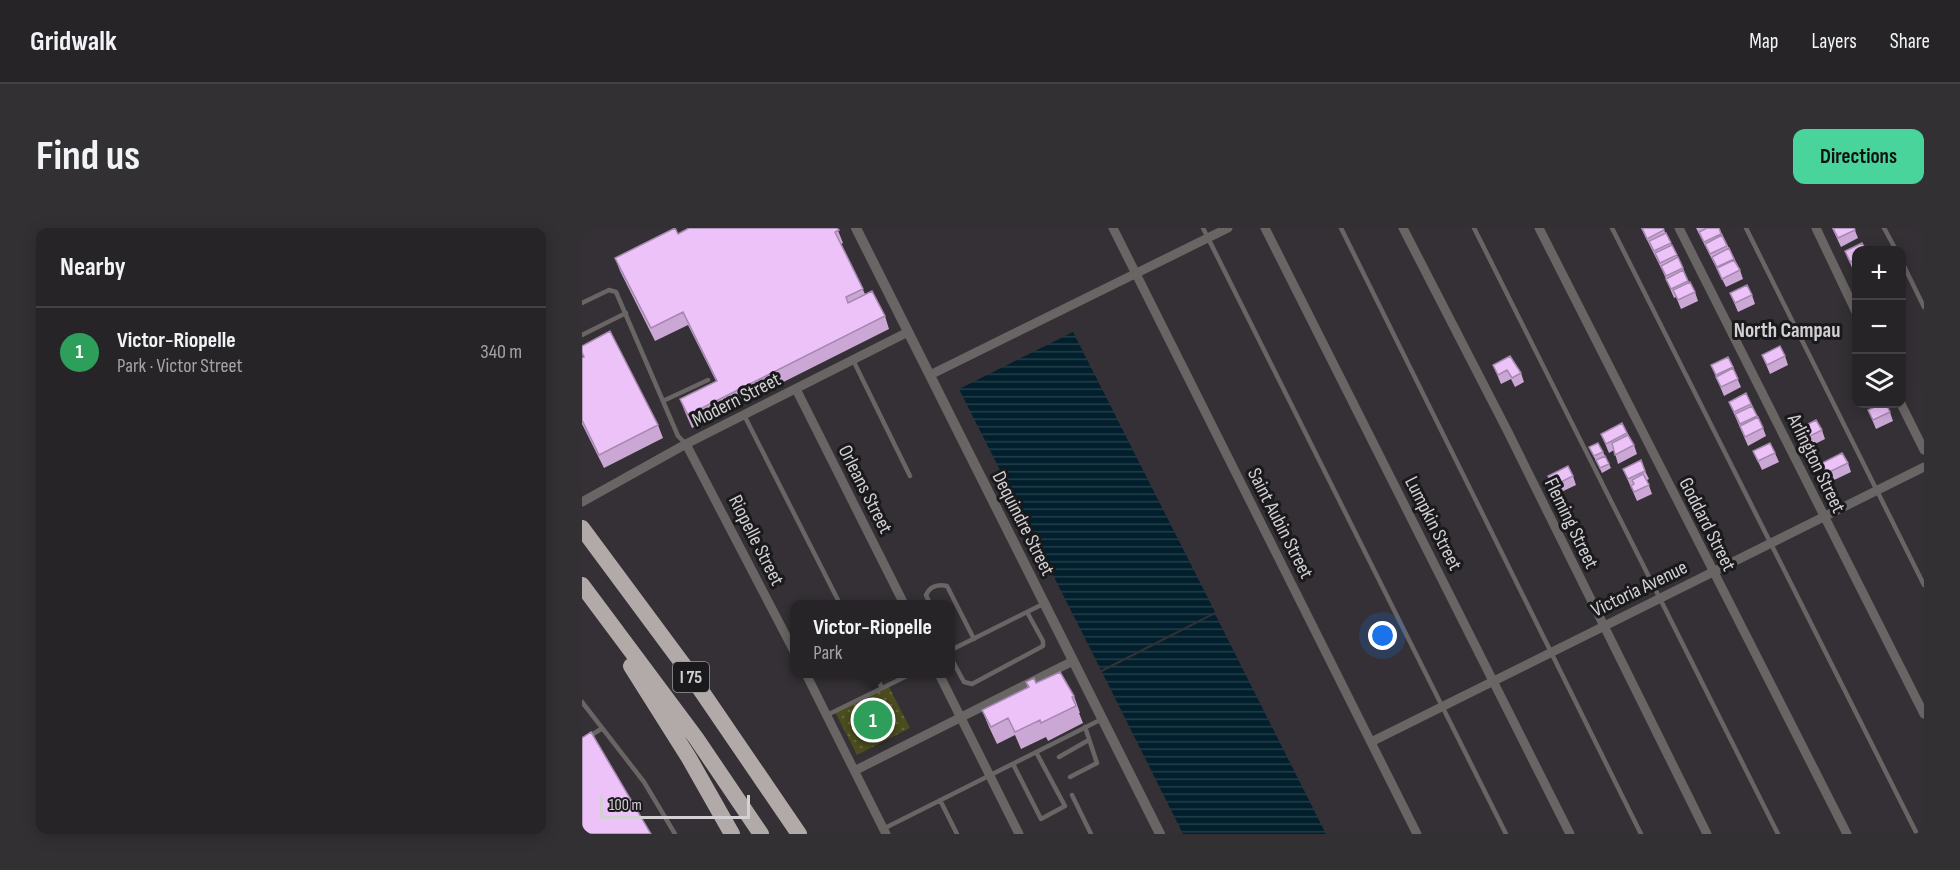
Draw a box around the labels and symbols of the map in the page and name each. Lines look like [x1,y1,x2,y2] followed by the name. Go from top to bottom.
[1734,318,1840,343] district label: North Campau
[688,367,785,432] street label: Modern Street
[1781,409,1850,517] street label: Arlington Street
[833,441,898,538] street label: Orleans Street
[1242,464,1318,583] street label: Saint Aubin Street
[987,467,1060,580] street label: Dequindre Street
[1399,472,1467,574] street label: Lumpkin Street
[1539,474,1603,573] street label: Fleming Street
[1673,474,1741,575] street label: Goddard Street
[723,491,789,590] street label: Riopelle Street
[1587,555,1691,623] street label: Victoria Avenue
[1368,621,1397,650] your location
[673,662,709,692] road number: I 75
[854,698,892,742] pin: 1
[600,792,750,820] scale bar

